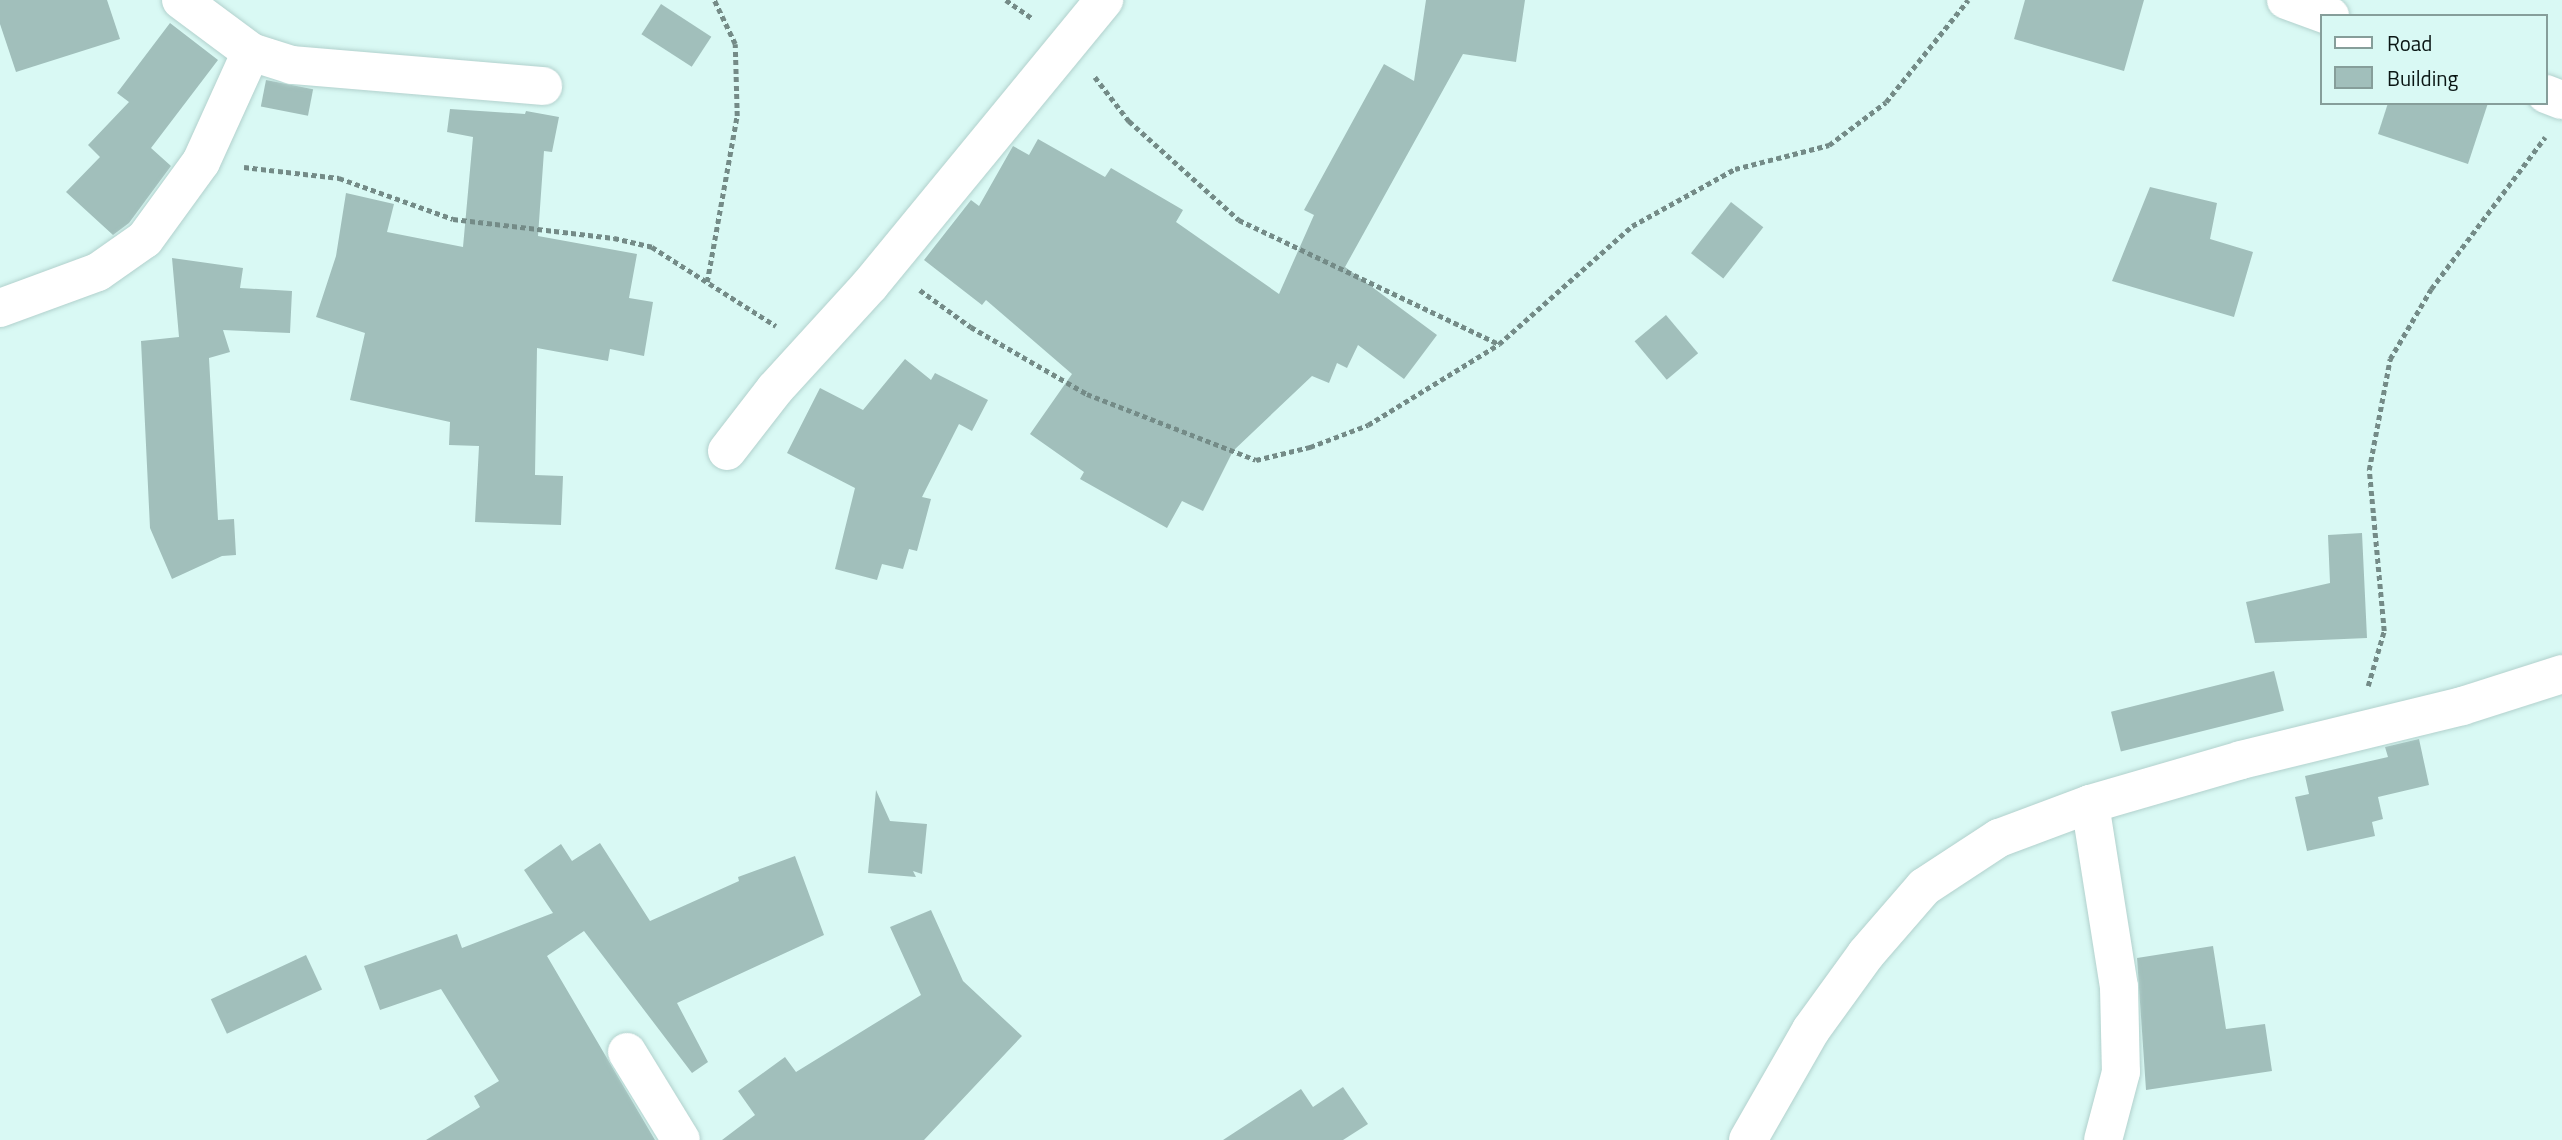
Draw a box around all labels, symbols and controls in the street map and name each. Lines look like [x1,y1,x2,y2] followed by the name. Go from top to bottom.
[2320,14,2548,105] legend
[2387,27,2432,59] text: Road
[2387,62,2458,94] text: Building

